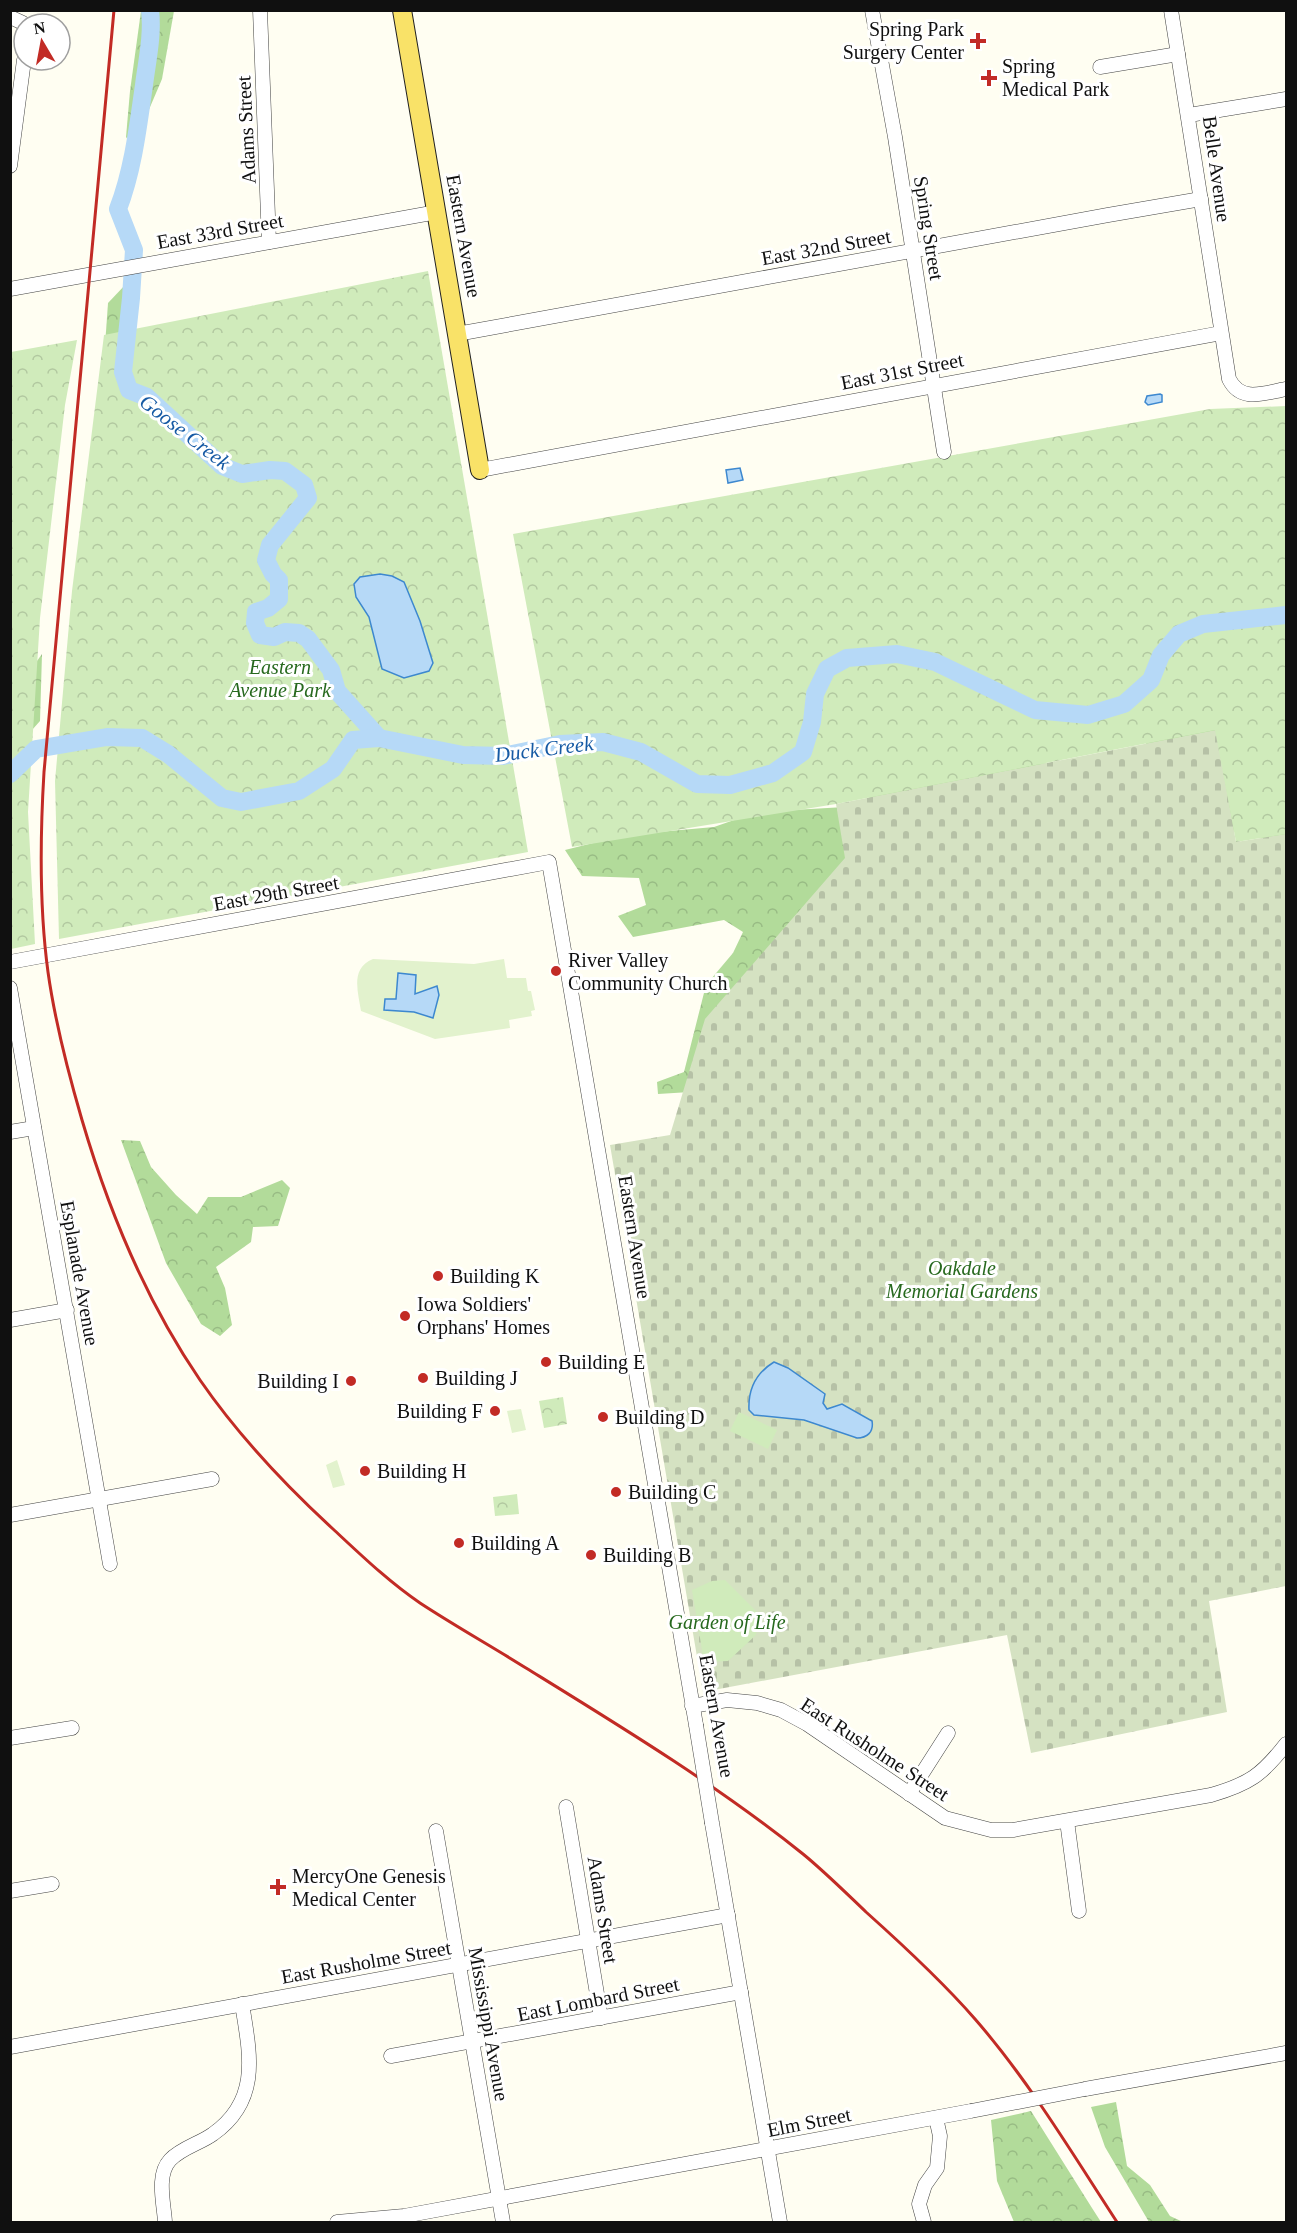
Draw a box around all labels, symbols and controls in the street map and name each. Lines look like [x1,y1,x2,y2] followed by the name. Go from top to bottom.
[12,12,72,72] north arrow
[32,18,47,37] text: N
[843,18,964,64] place label: Spring Park Surgery Center
[969,32,987,50] marker: Spring Park Surgery Center
[1002,55,1109,100] place label: Spring Medical Park
[980,69,998,87] marker: Spring Medical Park
[232,75,260,185] street label: Adams Street
[1199,115,1235,224] street label: Belle Avenue
[442,173,486,299] street label: Eastern Avenue
[909,174,948,282] street label: Spring Street
[155,209,285,253] street label: East 33rd Street
[760,225,893,269] street label: East 32nd Street
[839,348,966,394] street label: East 31st Street
[135,389,236,475] water label: Goose Creek
[227,656,332,701] park label: Eastern Avenue Park
[492,731,595,767] water label: Duck Creek
[212,871,341,915] street label: East 29th Street
[568,949,727,995] place label: River Valley Community Church
[549,964,563,978] marker: River Valley Community Church
[614,1174,656,1300] street label: Eastern Avenue
[55,1199,104,1347] street label: Esplanade Avenue
[885,1257,1038,1302] park label: Oakdale Memorial Gardens
[450,1265,540,1288] place label: Building K
[431,1269,445,1283] marker: Building K
[417,1293,550,1339] place label: Iowa Soldiers' Orphans' Homes
[398,1309,412,1323] marker: Iowa Soldiers' Orphans' Homes
[558,1351,645,1374] place label: Building E
[539,1355,553,1369] marker: Building E
[435,1367,518,1390] place label: Building J
[257,1370,339,1393] place label: Building I
[416,1371,430,1385] marker: Building J
[344,1374,358,1388] marker: Building I
[397,1400,483,1423] place label: Building F
[488,1404,502,1418] marker: Building F
[615,1406,704,1429] place label: Building D
[596,1410,610,1424] marker: Building D
[377,1460,466,1483] place label: Building H
[358,1464,372,1478] marker: Building H
[628,1481,716,1504] place label: Building C
[609,1485,623,1499] marker: Building C
[471,1532,560,1555] place label: Building A
[452,1536,466,1550] marker: Building A
[603,1544,691,1567] place label: Building B
[584,1548,598,1562] marker: Building B
[668,1611,786,1634] park label: Garden of Life
[695,1653,739,1779] street label: Eastern Avenue
[797,1693,954,1805] street label: East Rusholme Street
[584,1855,622,1966] street label: Adams Street
[292,1865,446,1910] place label: MercyOne Genesis Medical Center
[269,1878,287,1896] marker: MercyOne Genesis Medical Center
[279,1936,453,1988] street label: East Rusholme Street
[464,1945,513,2103] street label: Mississippi Avenue
[515,1972,681,2025] street label: East Lombard Street
[765,2103,853,2141] street label: Elm Street

